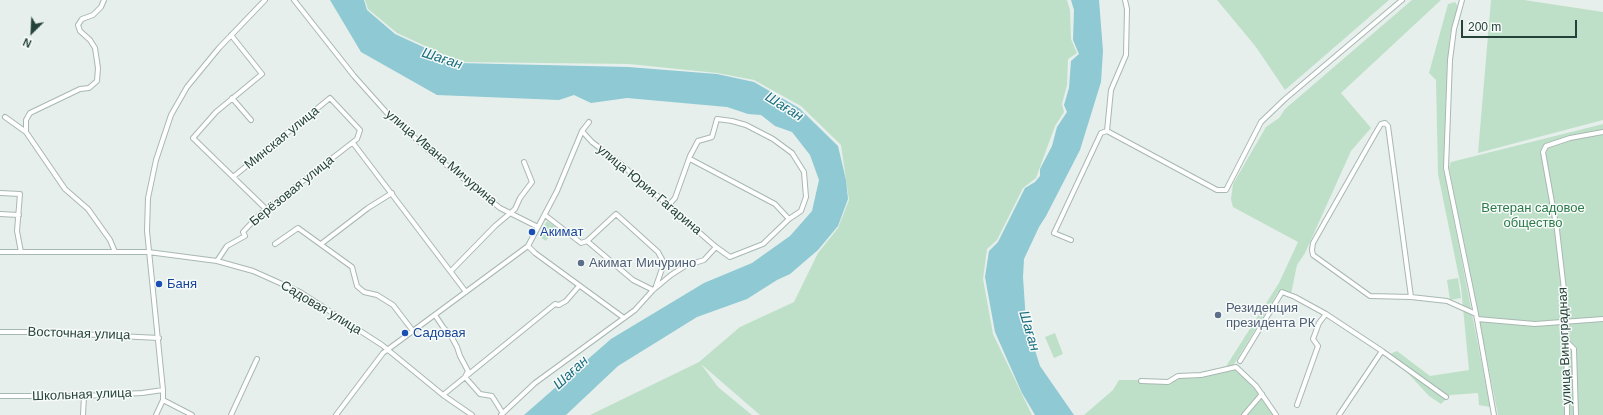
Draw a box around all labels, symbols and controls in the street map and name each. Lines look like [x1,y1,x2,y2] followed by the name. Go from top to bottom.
[12,12,52,52] north arrow
[1463,12,1579,38] scale bar
[1468,20,1501,34] text: 200 m
[21,36,33,50] text: N
[420,45,464,73] water label: Шаған
[762,89,806,125] water label: Шаған
[242,103,322,173] street label: Минская улица
[382,107,500,209] street label: улица Ивана Мичурина
[594,142,704,238] street label: улица Юрия Гагарина
[247,152,337,230] street label: Берёзовая улица
[1481,200,1585,231] park label: Ветеран садовое общество
[540,224,583,240] place label: Акимат
[527,227,537,237] marker: Акимат
[589,255,696,271] place label: Акимат Мичурино
[576,258,586,268] marker: Акимат Мичурино
[167,276,197,292] place label: Баня
[278,278,364,338] street label: Садовая улица
[154,279,164,289] marker: Баня
[1555,287,1575,405] street label: улица Виноградная
[1226,300,1315,331] place label: Резиденция президента РК
[1015,309,1043,353] water label: Шаған
[1213,310,1223,320] marker: Резиденция президента РК
[27,324,131,344] street label: Восточная улица
[413,325,466,341] place label: Садовая
[400,328,410,338] marker: Садовая
[550,353,592,393] water label: Шаған
[32,385,132,405] street label: Школьная улица

